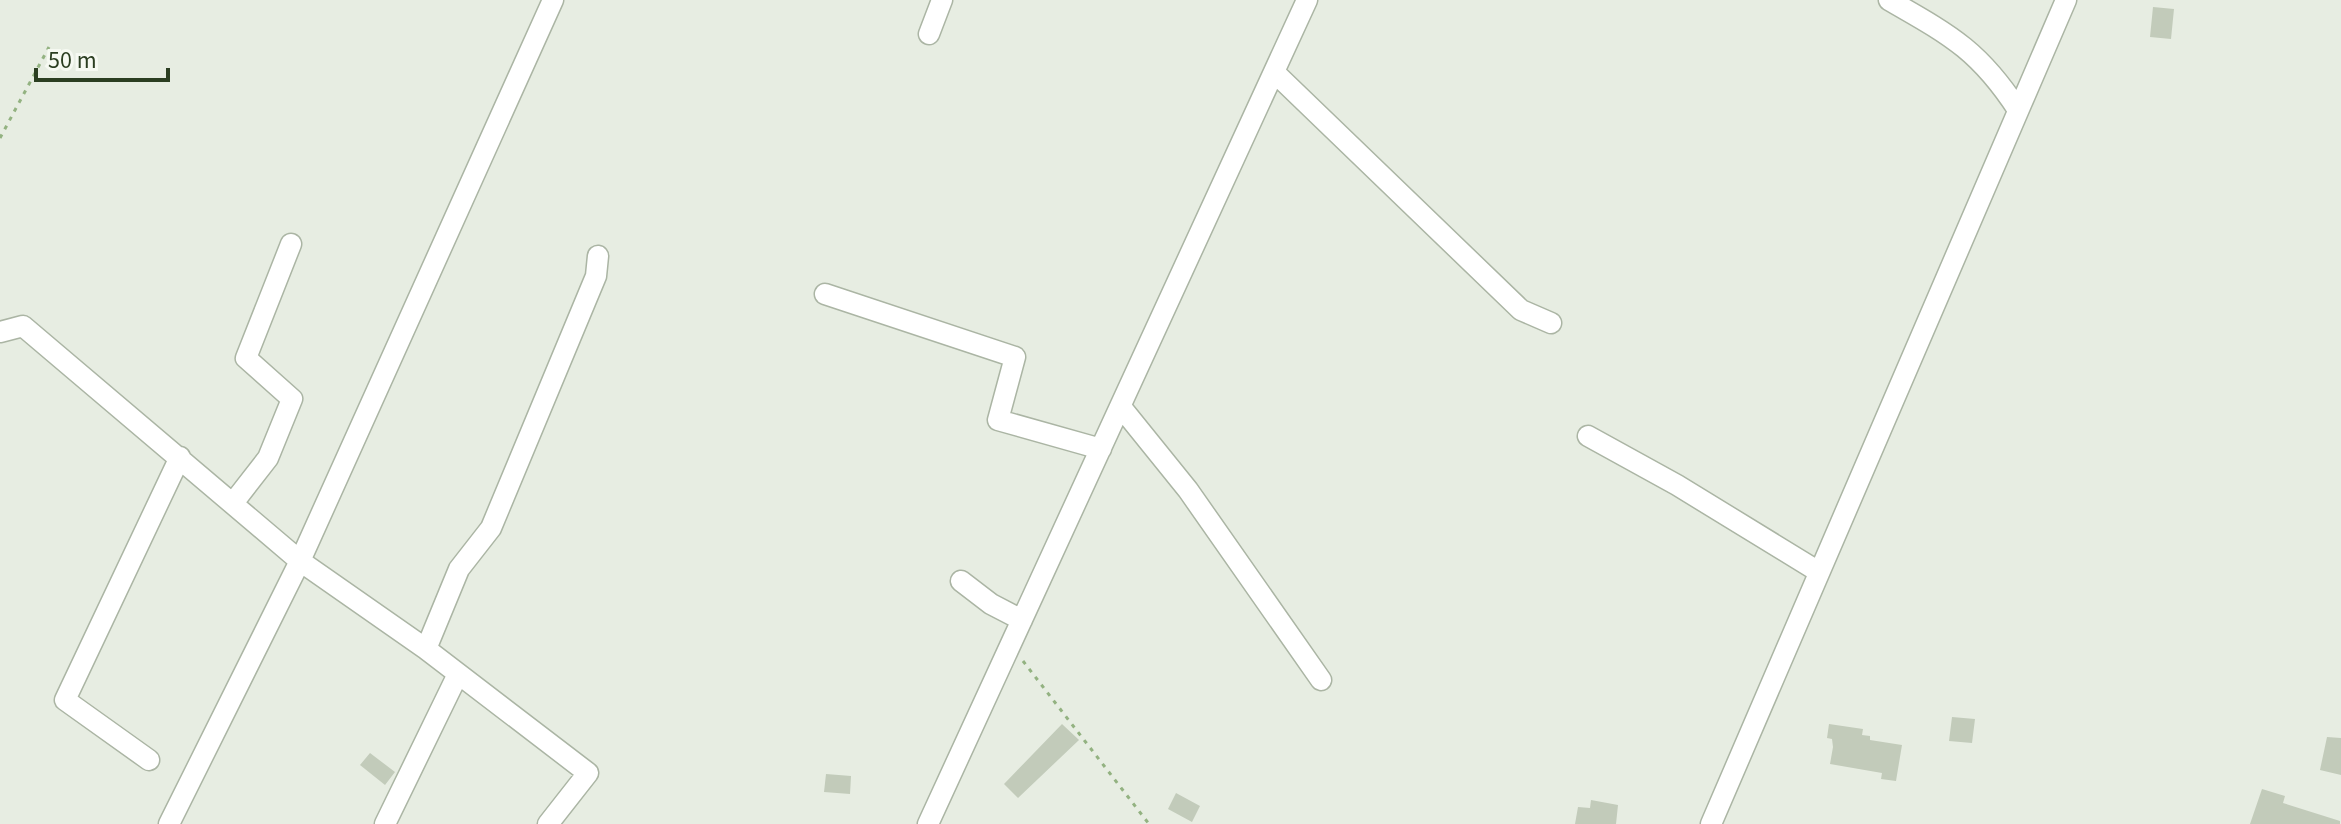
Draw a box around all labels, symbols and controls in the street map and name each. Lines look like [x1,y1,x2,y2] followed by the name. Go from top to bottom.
[36,32,168,82] scale bar
[48,43,97,78] text: 50 m

